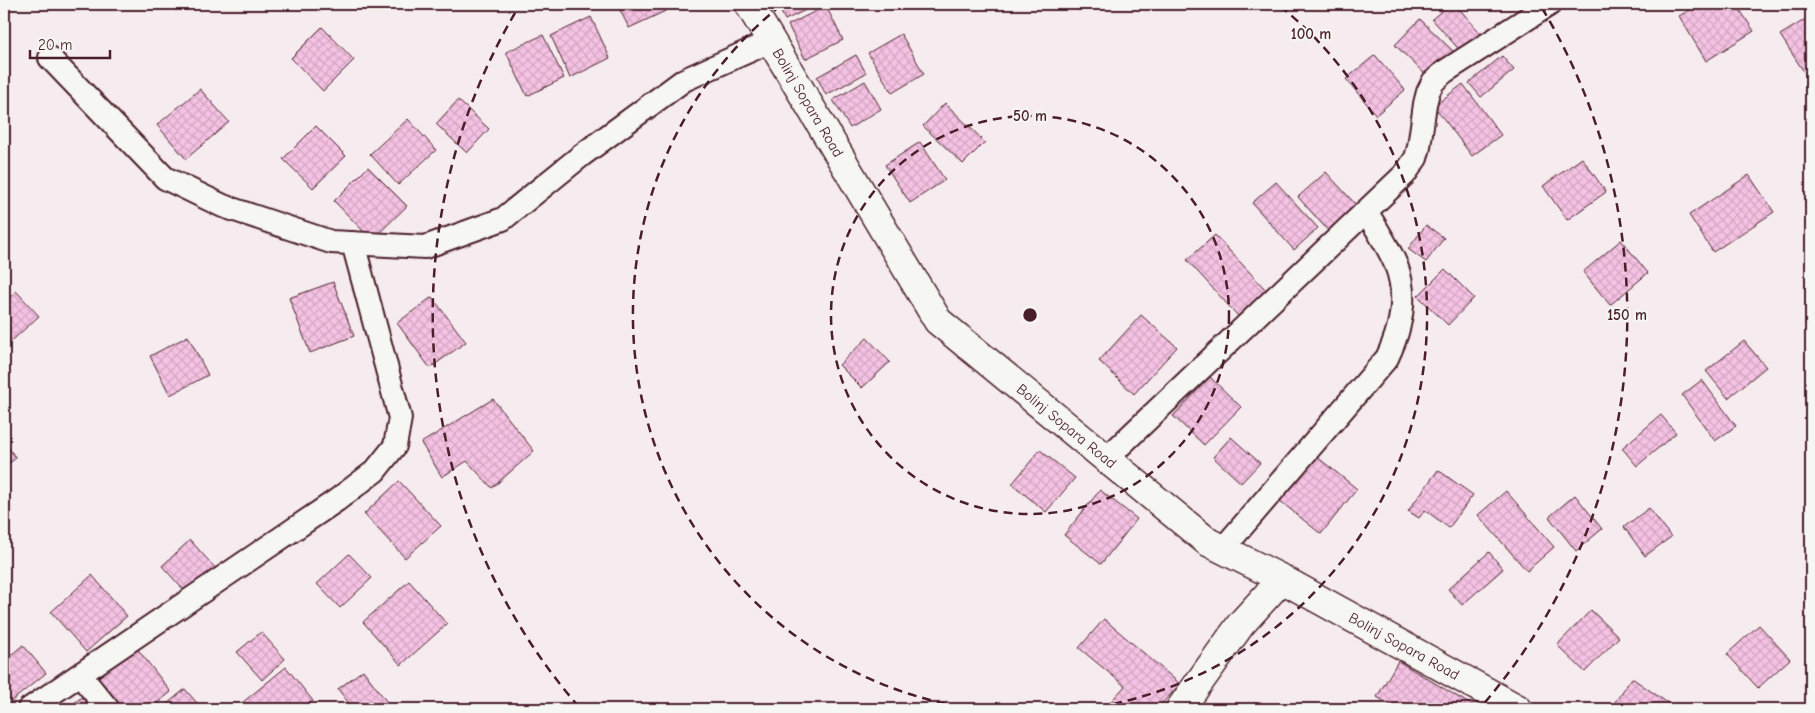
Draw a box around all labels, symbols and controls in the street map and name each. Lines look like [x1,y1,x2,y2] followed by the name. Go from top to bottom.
[1291,25,1331,43] text: 100 m
[30,28,110,60] scale bar
[38,36,72,54] text: 20 m
[769,45,847,160] street label: Bolinj Sopara Road
[1013,107,1047,125] text: 50 m
[1021,306,1039,324] centre of rings
[1607,306,1647,324] text: 150 m
[1013,380,1120,472] street label: Bolinj Sopara Road
[1346,609,1462,684] street label: Bolinj Sopara Road

